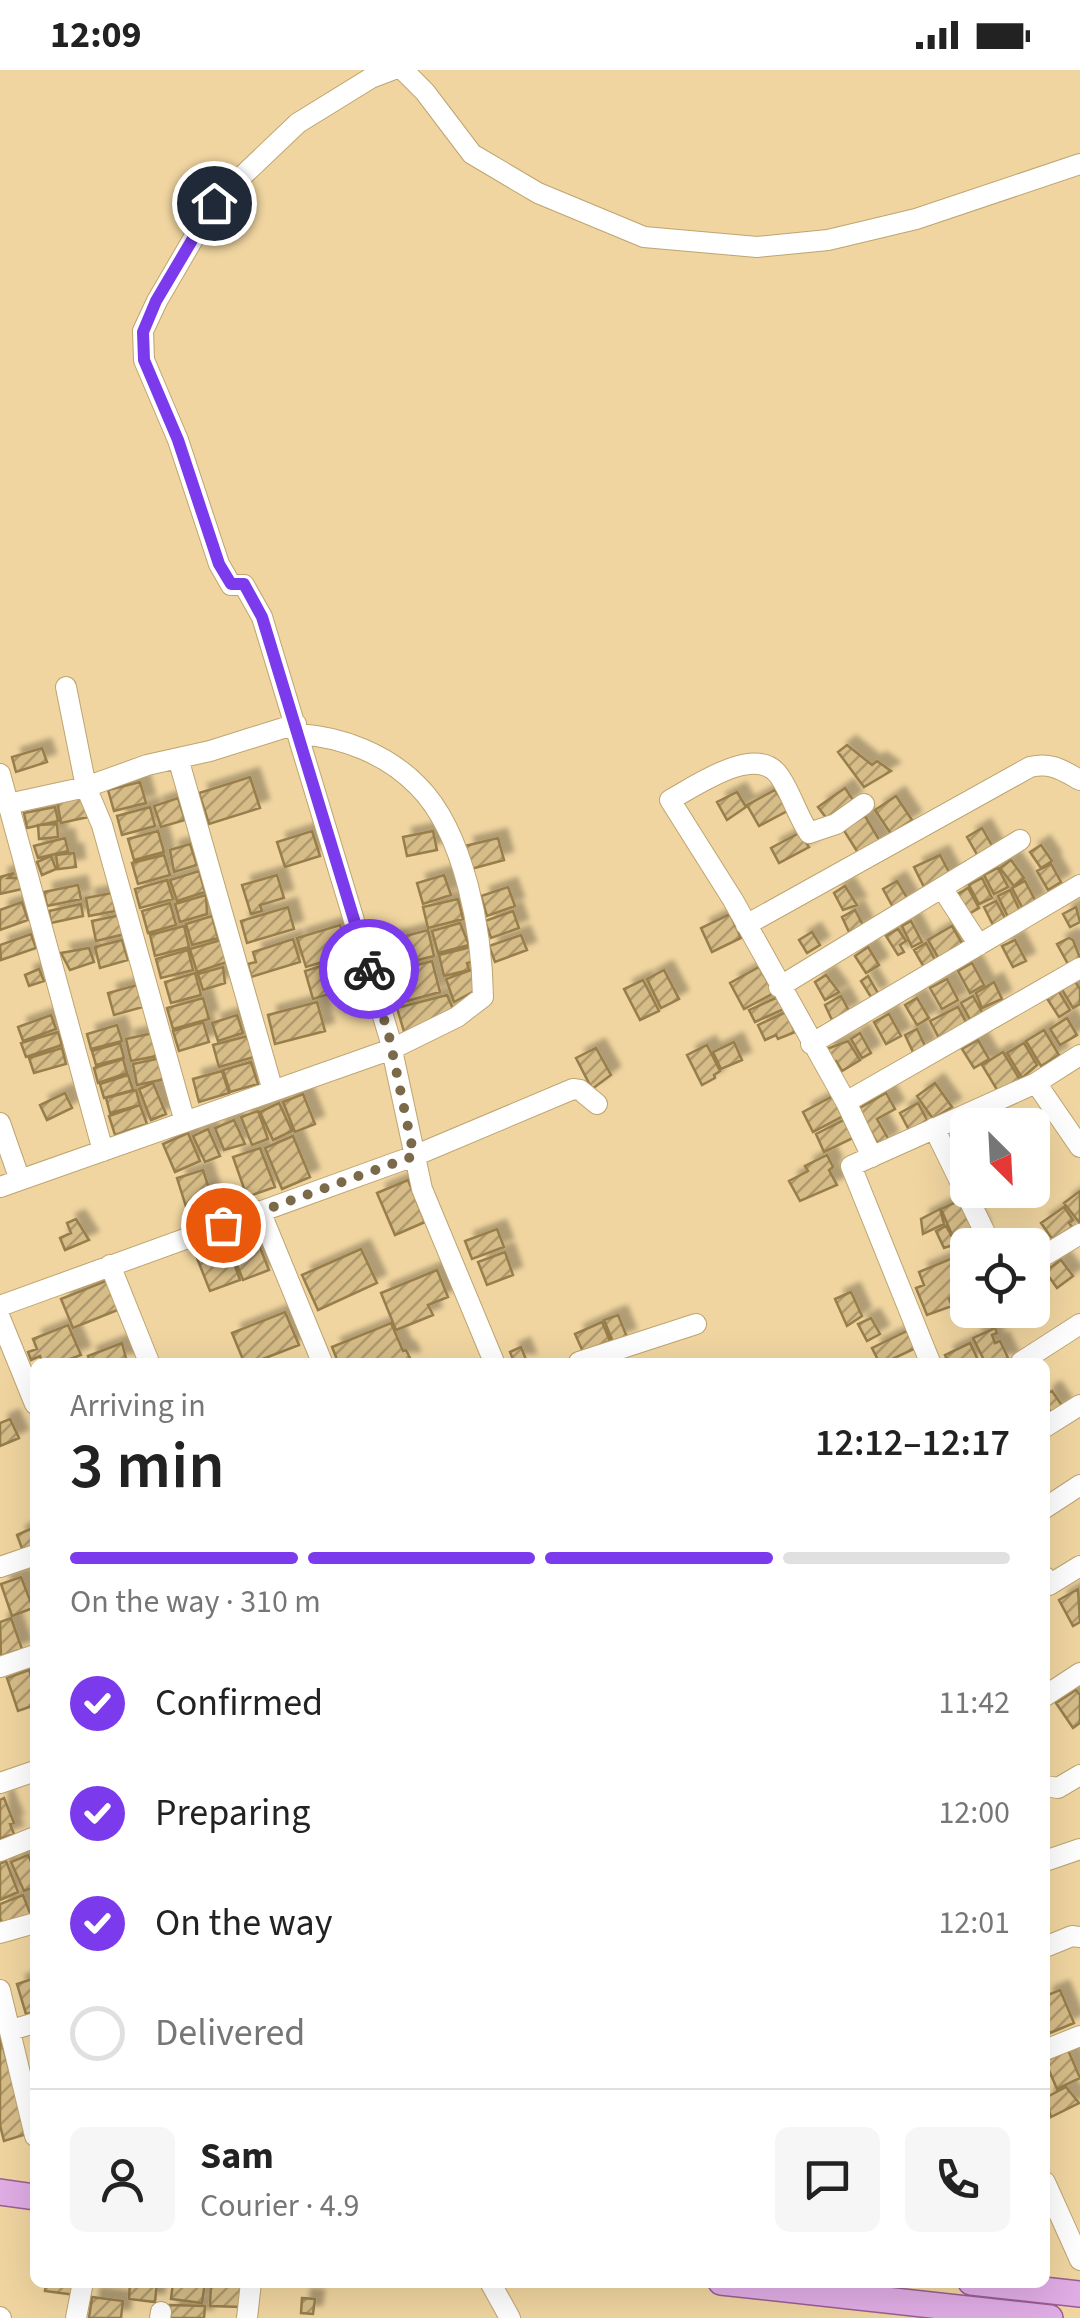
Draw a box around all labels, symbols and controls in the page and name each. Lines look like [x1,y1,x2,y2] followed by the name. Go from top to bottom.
[50,8,142,62] text: 12:09
[172,161,257,246] pin
[187,176,242,231] icon: home
[319,919,419,1019] courier
[342,942,397,997] icon: bike
[950,1108,1050,1208] north arrow
[950,1108,1050,1328] map controls
[181,1183,266,1268] pin
[196,1198,251,1253] icon: bag
[950,1228,1050,1328] button: locate
[70,1383,206,1429] text: Arriving in
[815,1416,1010,1470] text: 12:12–12:17
[70,1420,225,1513] text: 3 min
[70,1579,321,1625] text: On the way · 310 m
[70,1676,125,1731] icon: check
[155,1676,323,1730] text: Confirmed
[938,1680,1010,1726] text: 11:42
[70,1786,125,1841] icon: check
[155,1786,310,1840] text: Preparing
[938,1790,1010,1836] text: 12:00
[70,1896,125,1951] icon: check
[155,1896,332,1950] text: On the way
[938,1900,1010,1946] text: 12:01
[155,2006,305,2060] text: Delivered
[70,2127,175,2232] button: person
[775,2127,880,2232] button: chat
[905,2127,1010,2232] button: phone
[200,2129,274,2183] text: Sam
[200,2183,360,2229] text: Courier · 4.9

